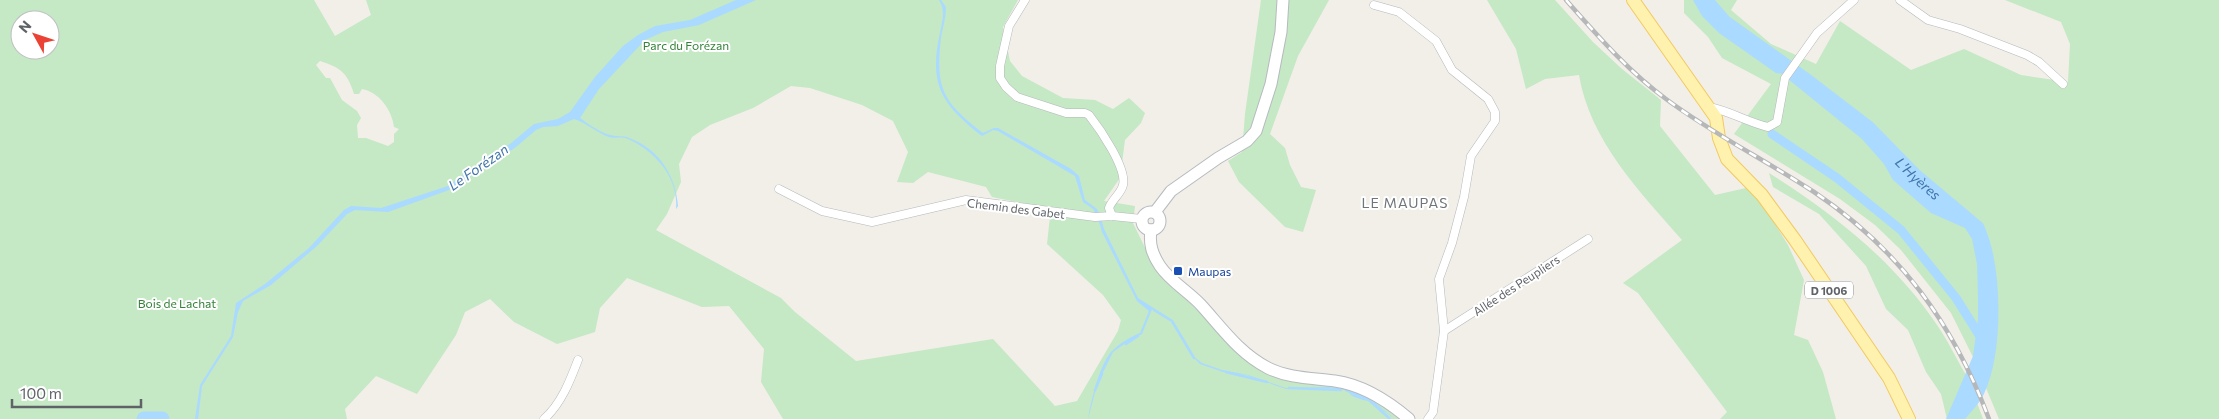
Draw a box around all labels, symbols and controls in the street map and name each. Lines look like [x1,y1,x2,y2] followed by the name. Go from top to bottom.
[10,10,60,60] north arrow
[15,17,35,36] text: N
[643,38,729,52] park label: Parc du Forézan
[445,140,511,194] water label: Le Forézan
[1892,153,1945,203] water label: L'Hyères
[1362,194,1448,211] district label: LE MAUPAS
[966,195,1066,221] street label: Chemin des Gabet
[1470,252,1562,318] street label: Allée des Peupliers
[1188,264,1231,278] place label: Maupas
[1172,265,1184,277] marker: Maupas
[1805,282,1853,298] road number: D 1006
[138,296,216,310] park label: Bois de Lachat
[12,376,141,408] scale bar
[20,384,62,402] text: 100 m

